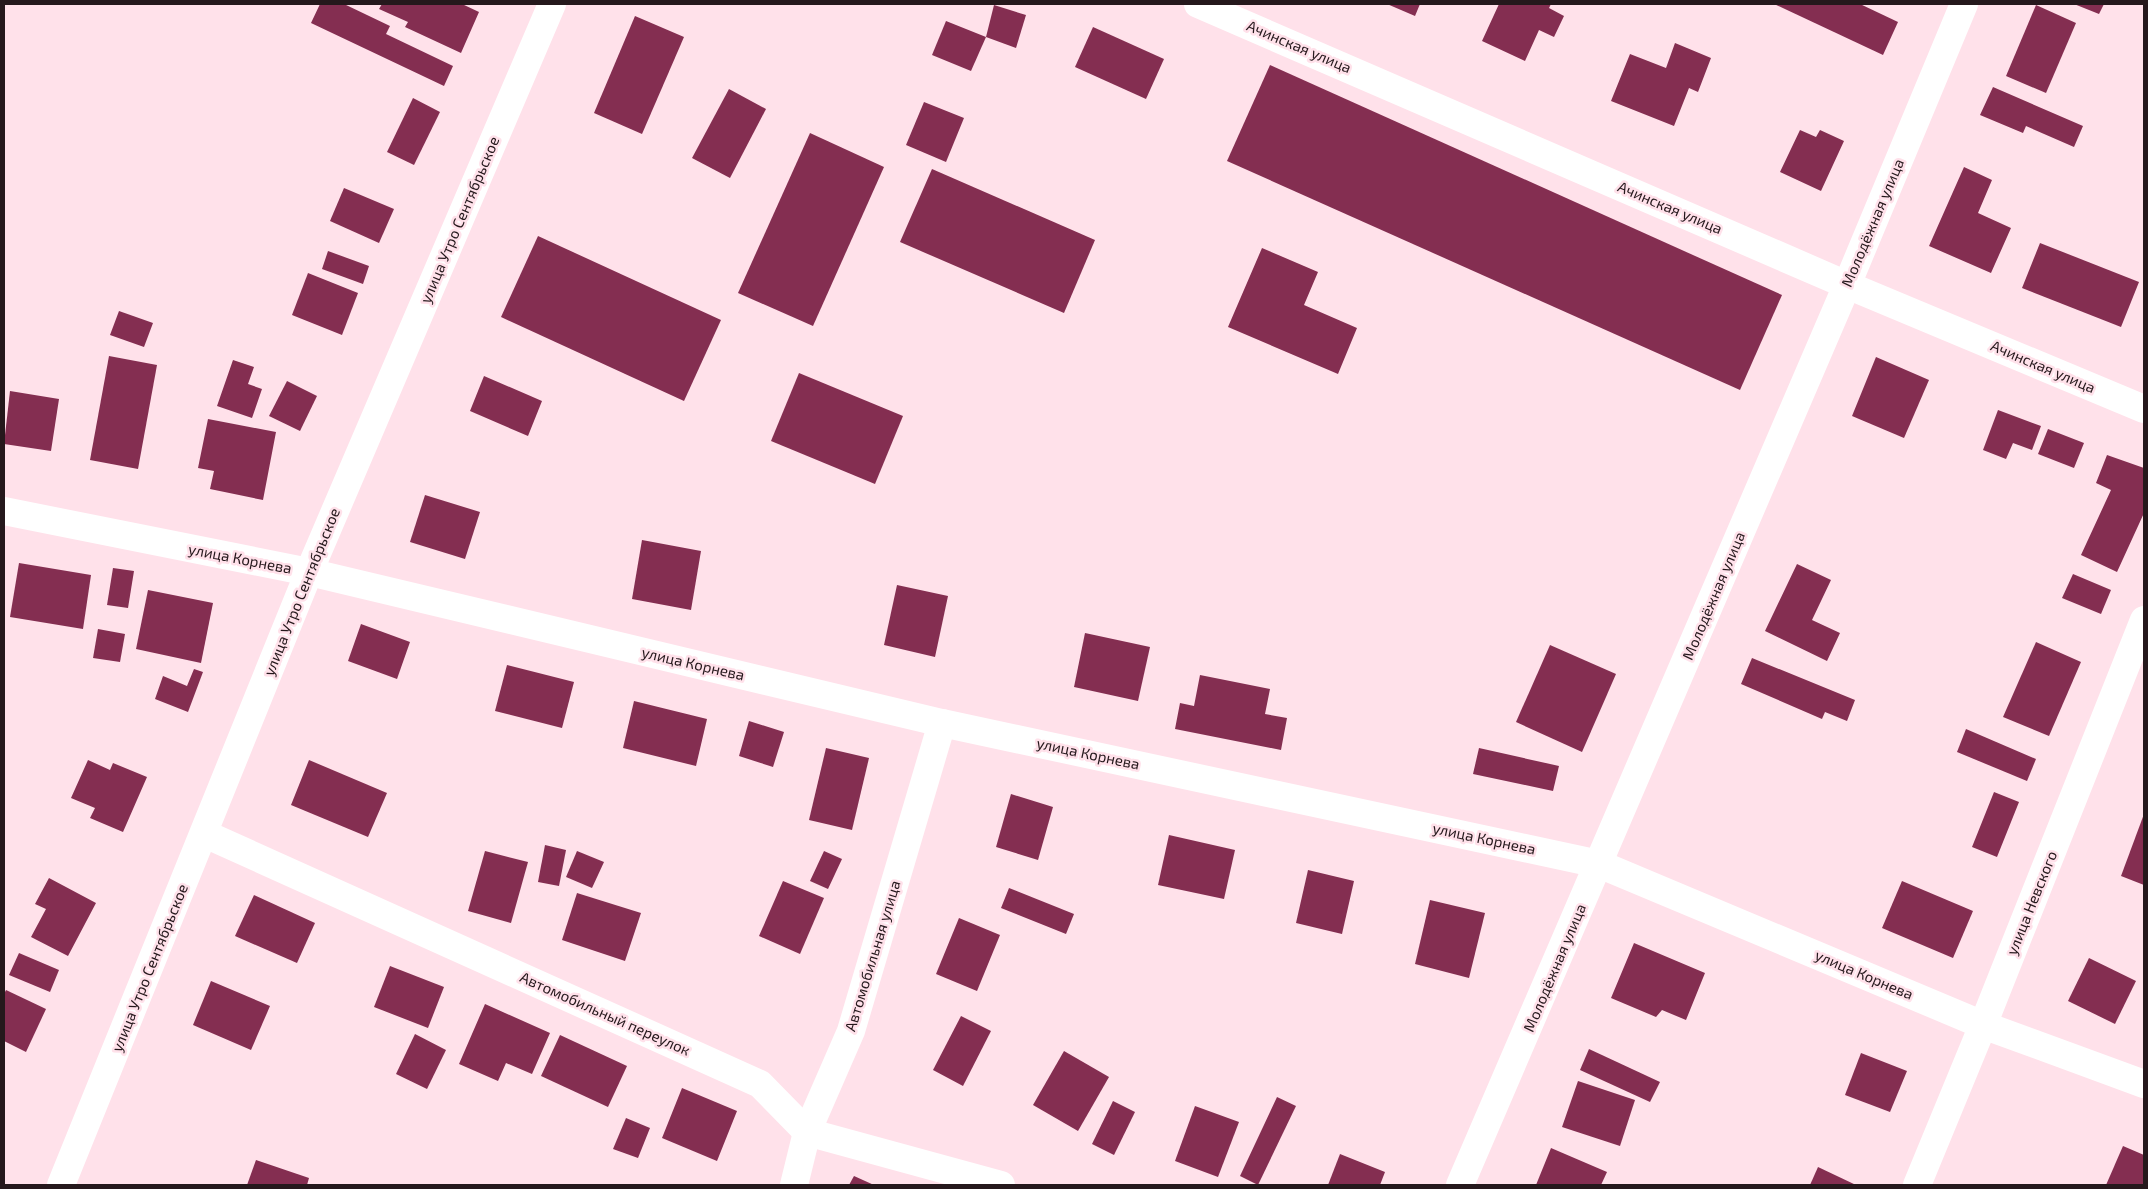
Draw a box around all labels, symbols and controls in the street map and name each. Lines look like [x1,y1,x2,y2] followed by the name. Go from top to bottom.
[1244,16,1354,77] street label: Ачинская улица
[416,133,503,306] street label: улица Утро Сентябрьское
[1837,156,1908,290] street label: Молодёжная улица
[1615,177,1725,238] street label: Ачинская улица
[1988,336,2098,397] street label: Ачинская улица
[259,505,344,679] street label: улица Утро Сентябрьское
[1678,529,1749,663] street label: Молодёжная улица
[187,539,293,578] street label: улица Корнева
[640,642,746,685] street label: улица Корнева
[1035,733,1141,774] street label: улица Корнева
[1431,818,1537,859] street label: улица Корнева
[2002,848,2061,958] street label: улица Невского
[840,878,905,1034] street label: Автомобильная улица
[107,881,192,1055] street label: улица Утро Сентябрьское
[1519,901,1590,1035] street label: Молодёжная улица
[1812,945,1916,1004] street label: улица Корнева
[517,967,693,1060] street label: Автомобильный переулок

